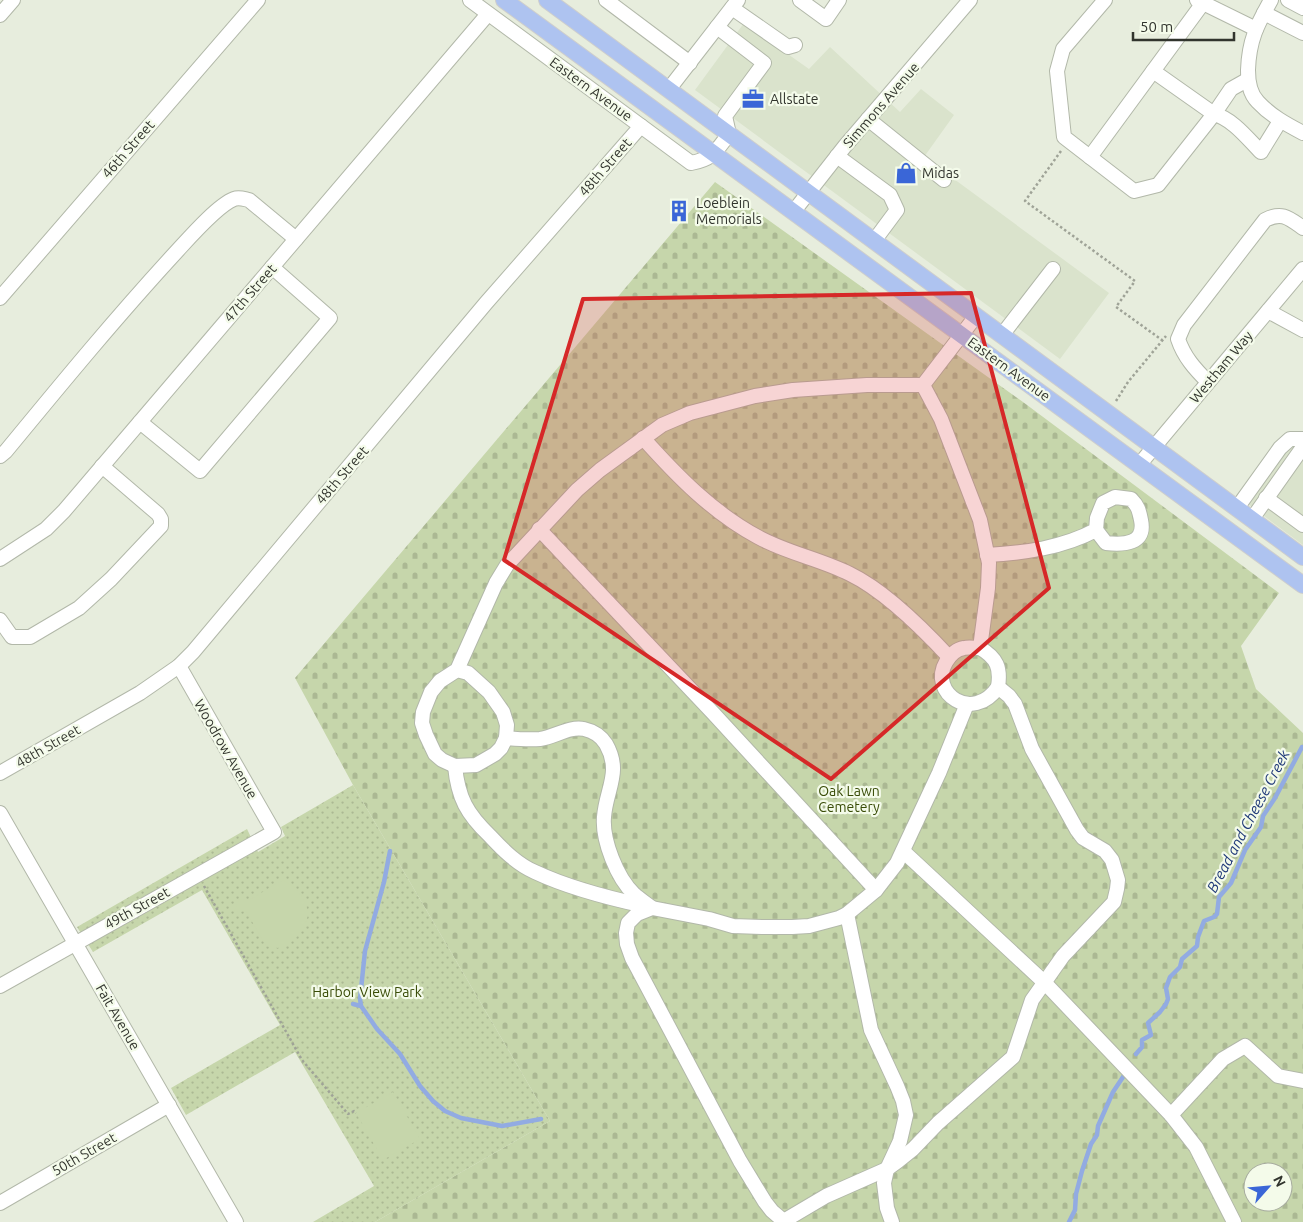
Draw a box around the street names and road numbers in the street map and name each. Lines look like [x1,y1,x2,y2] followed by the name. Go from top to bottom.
[547,54,635,124] street label: Eastern Avenue
[840,59,922,151] street label: Simmons Avenue
[98,116,158,181] street label: 46th Street
[575,134,635,199] street label: 48th Street
[220,260,280,325] street label: 47th Street
[1186,328,1256,406] street label: Westham Way
[965,334,1053,404] street label: Eastern Avenue
[312,442,372,507] street label: 48th Street
[191,696,261,802] street label: Woodrow Avenue
[13,721,83,771] street label: 48th Street
[102,883,173,932] street label: 49th Street
[93,981,143,1053] street label: Fait Avenue
[49,1129,119,1179] street label: 50th Street

